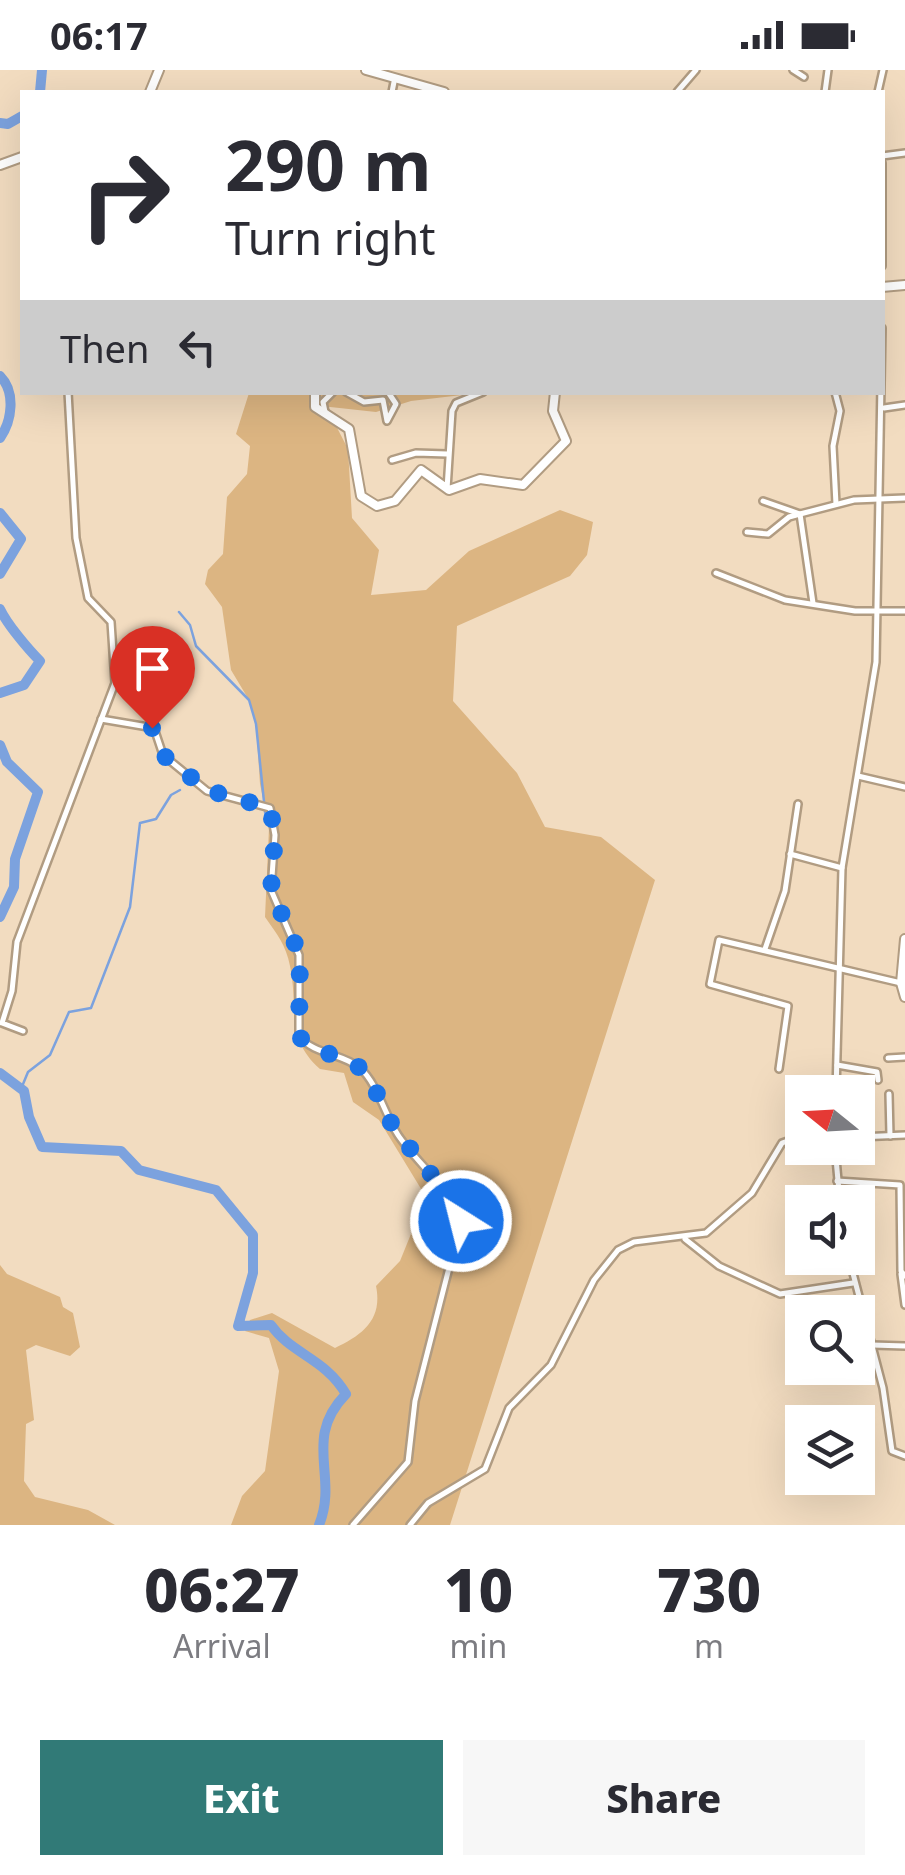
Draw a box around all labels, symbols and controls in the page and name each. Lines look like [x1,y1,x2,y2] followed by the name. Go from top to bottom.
[50,9,148,61] text: 06:17
[225,116,432,212] text: 290 m
[60,130,190,260] icon: right
[225,207,436,268] text: Turn right
[170,320,225,375] icon: left
[60,322,150,374] text: Then
[110,626,195,729] pin
[125,641,180,696] icon: arrive
[785,1075,875,1165] north arrow
[785,1075,875,1495] map controls
[409,1169,513,1273] position arrow
[785,1185,875,1275] button: sound
[785,1295,875,1385] button: search
[785,1405,875,1495] button: layers
[144,1548,300,1630] text: 06:27
[444,1548,513,1630] text: 10
[657,1548,761,1630] text: 730
[173,1624,271,1667] text: Arrival
[449,1624,507,1667] text: min
[694,1624,724,1667] text: m
[40,1740,443,1855] button: Exit
[463,1740,865,1855] button: Share

